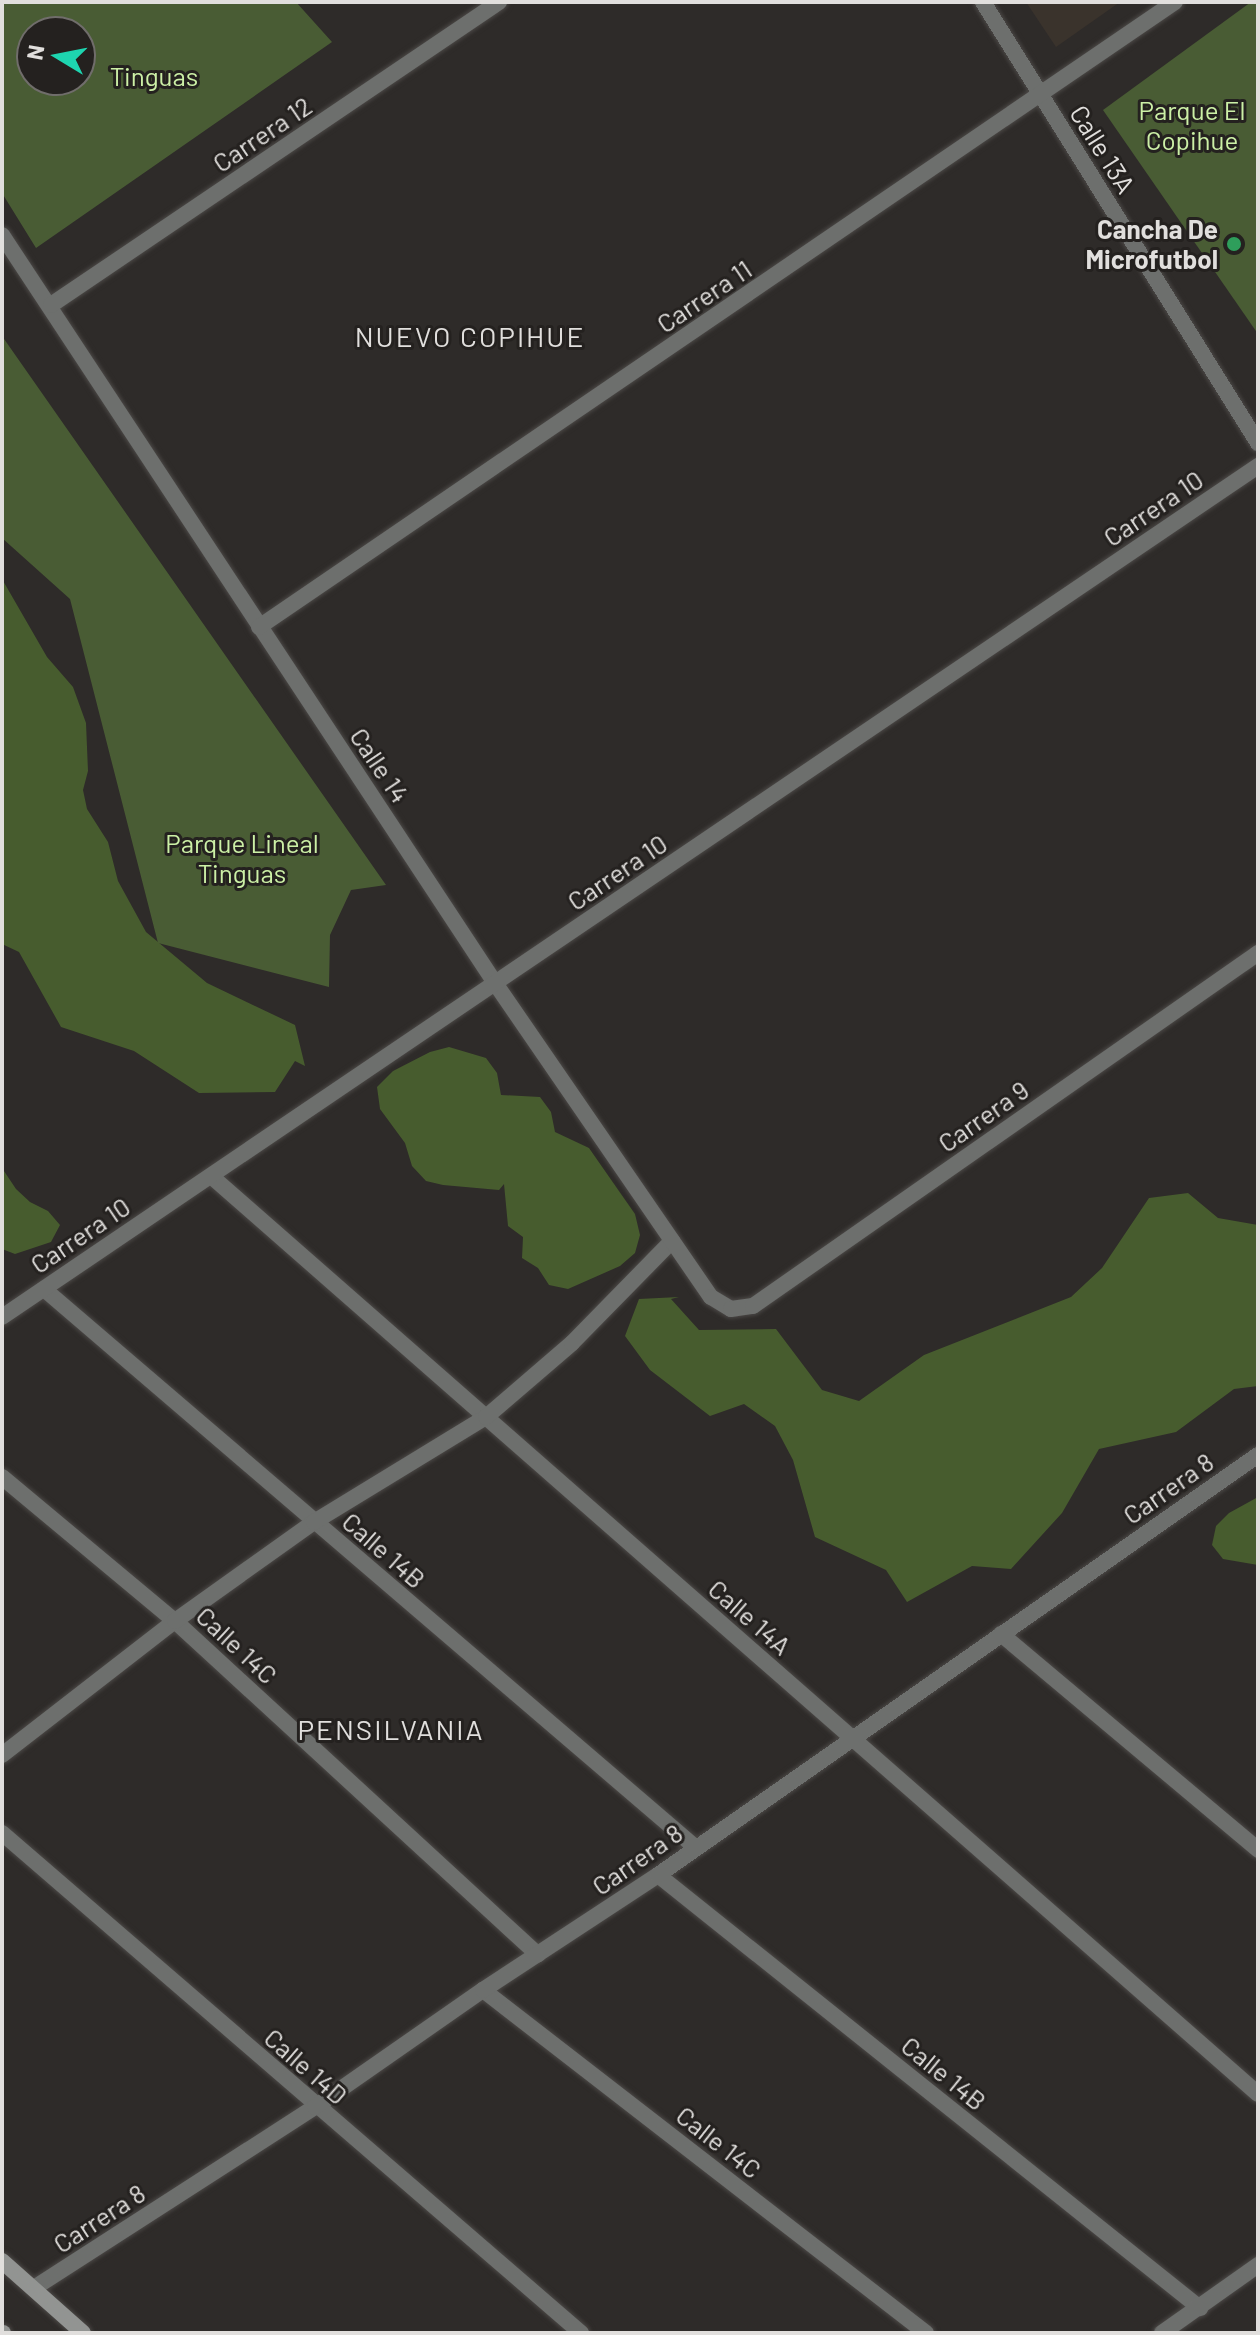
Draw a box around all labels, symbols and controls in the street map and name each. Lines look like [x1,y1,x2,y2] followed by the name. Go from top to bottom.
[16,16,96,96] north arrow
[20,43,48,62] text: N
[110,60,198,92] park label: Tinguas
[207,90,317,178] street label: Carrera 12
[1139,94,1245,156] park label: Parque El Copihue
[1064,99,1142,199] street label: Calle 13A
[1086,213,1218,274] place label: Cancha De Microfutbol
[1225,235,1243,253] marker: Cancha De Microfutbol
[651,253,757,339] street label: Carrera 11
[355,319,585,353] district label: NUEVO COPIHUE
[1097,463,1209,553] street label: Carrera 10
[344,722,416,808] street label: Calle 14
[165,827,319,888] park label: Parque Lineal Tinguas
[561,827,673,917] street label: Carrera 10
[932,1074,1034,1158] street label: Carrera 9
[24,1190,136,1280] street label: Carrera 10
[1117,1446,1219,1530] street label: Carrera 8
[336,1506,432,1594] street label: Calle 14B
[702,1573,798,1661] street label: Calle 14A
[190,1600,284,1690] street label: Calle 14C
[297,1712,485,1746] district label: PENSILVANIA
[586,1817,688,1901] street label: Carrera 8
[258,2022,354,2110] street label: Calle 14D
[895,2030,993,2116] street label: Calle 14B
[670,2099,768,2185] street label: Calle 14C
[47,2177,151,2259] street label: Carrera 8

